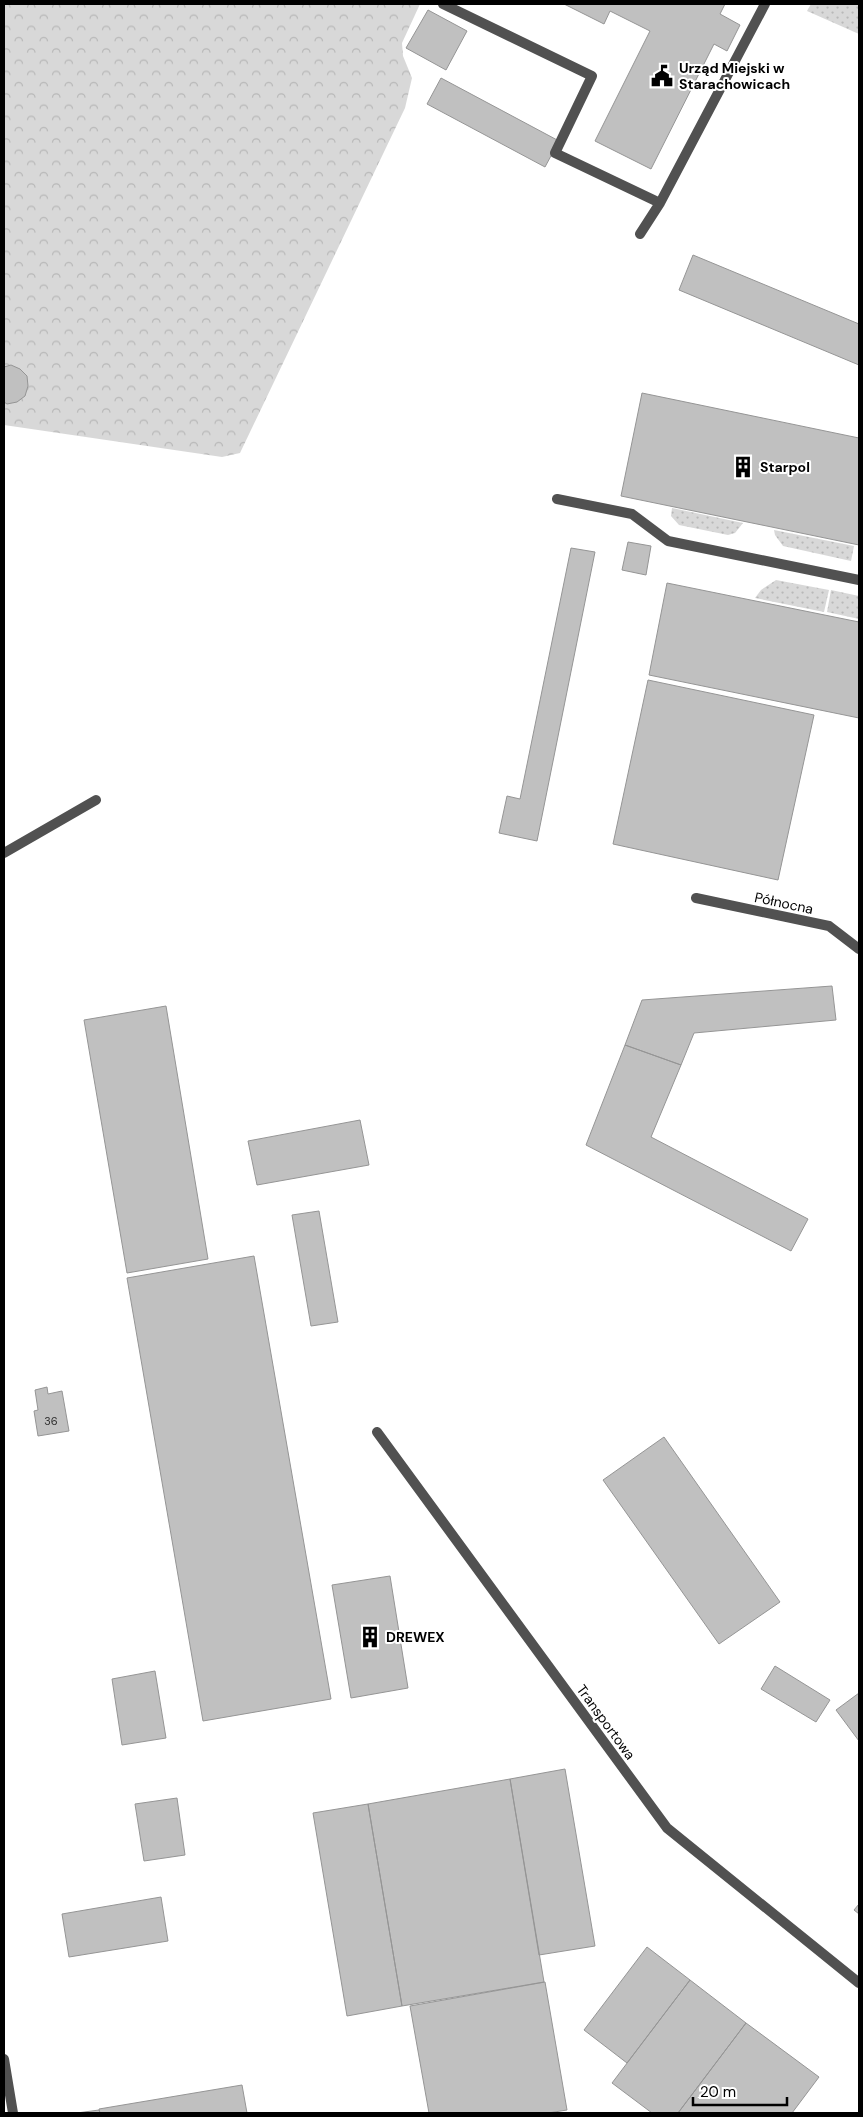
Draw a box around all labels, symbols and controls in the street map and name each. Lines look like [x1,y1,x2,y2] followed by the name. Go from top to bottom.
[679,59,790,93] place label: Urząd Miejski w Starachowicach
[649,63,675,89] public building icon: Urząd Miejski w Starachowicach
[730,454,756,480] building icon: Starpol
[760,458,810,476] place label: Starpol
[753,888,815,918] street label: Północna
[44,1414,58,1428] house number: 36
[357,1624,383,1650] building icon: DREWEX
[386,1628,445,1646] place label: DREWEX
[573,1681,639,1763] street label: Transportowa
[693,2074,787,2106] scale bar
[700,2082,736,2102] text: 20 m

